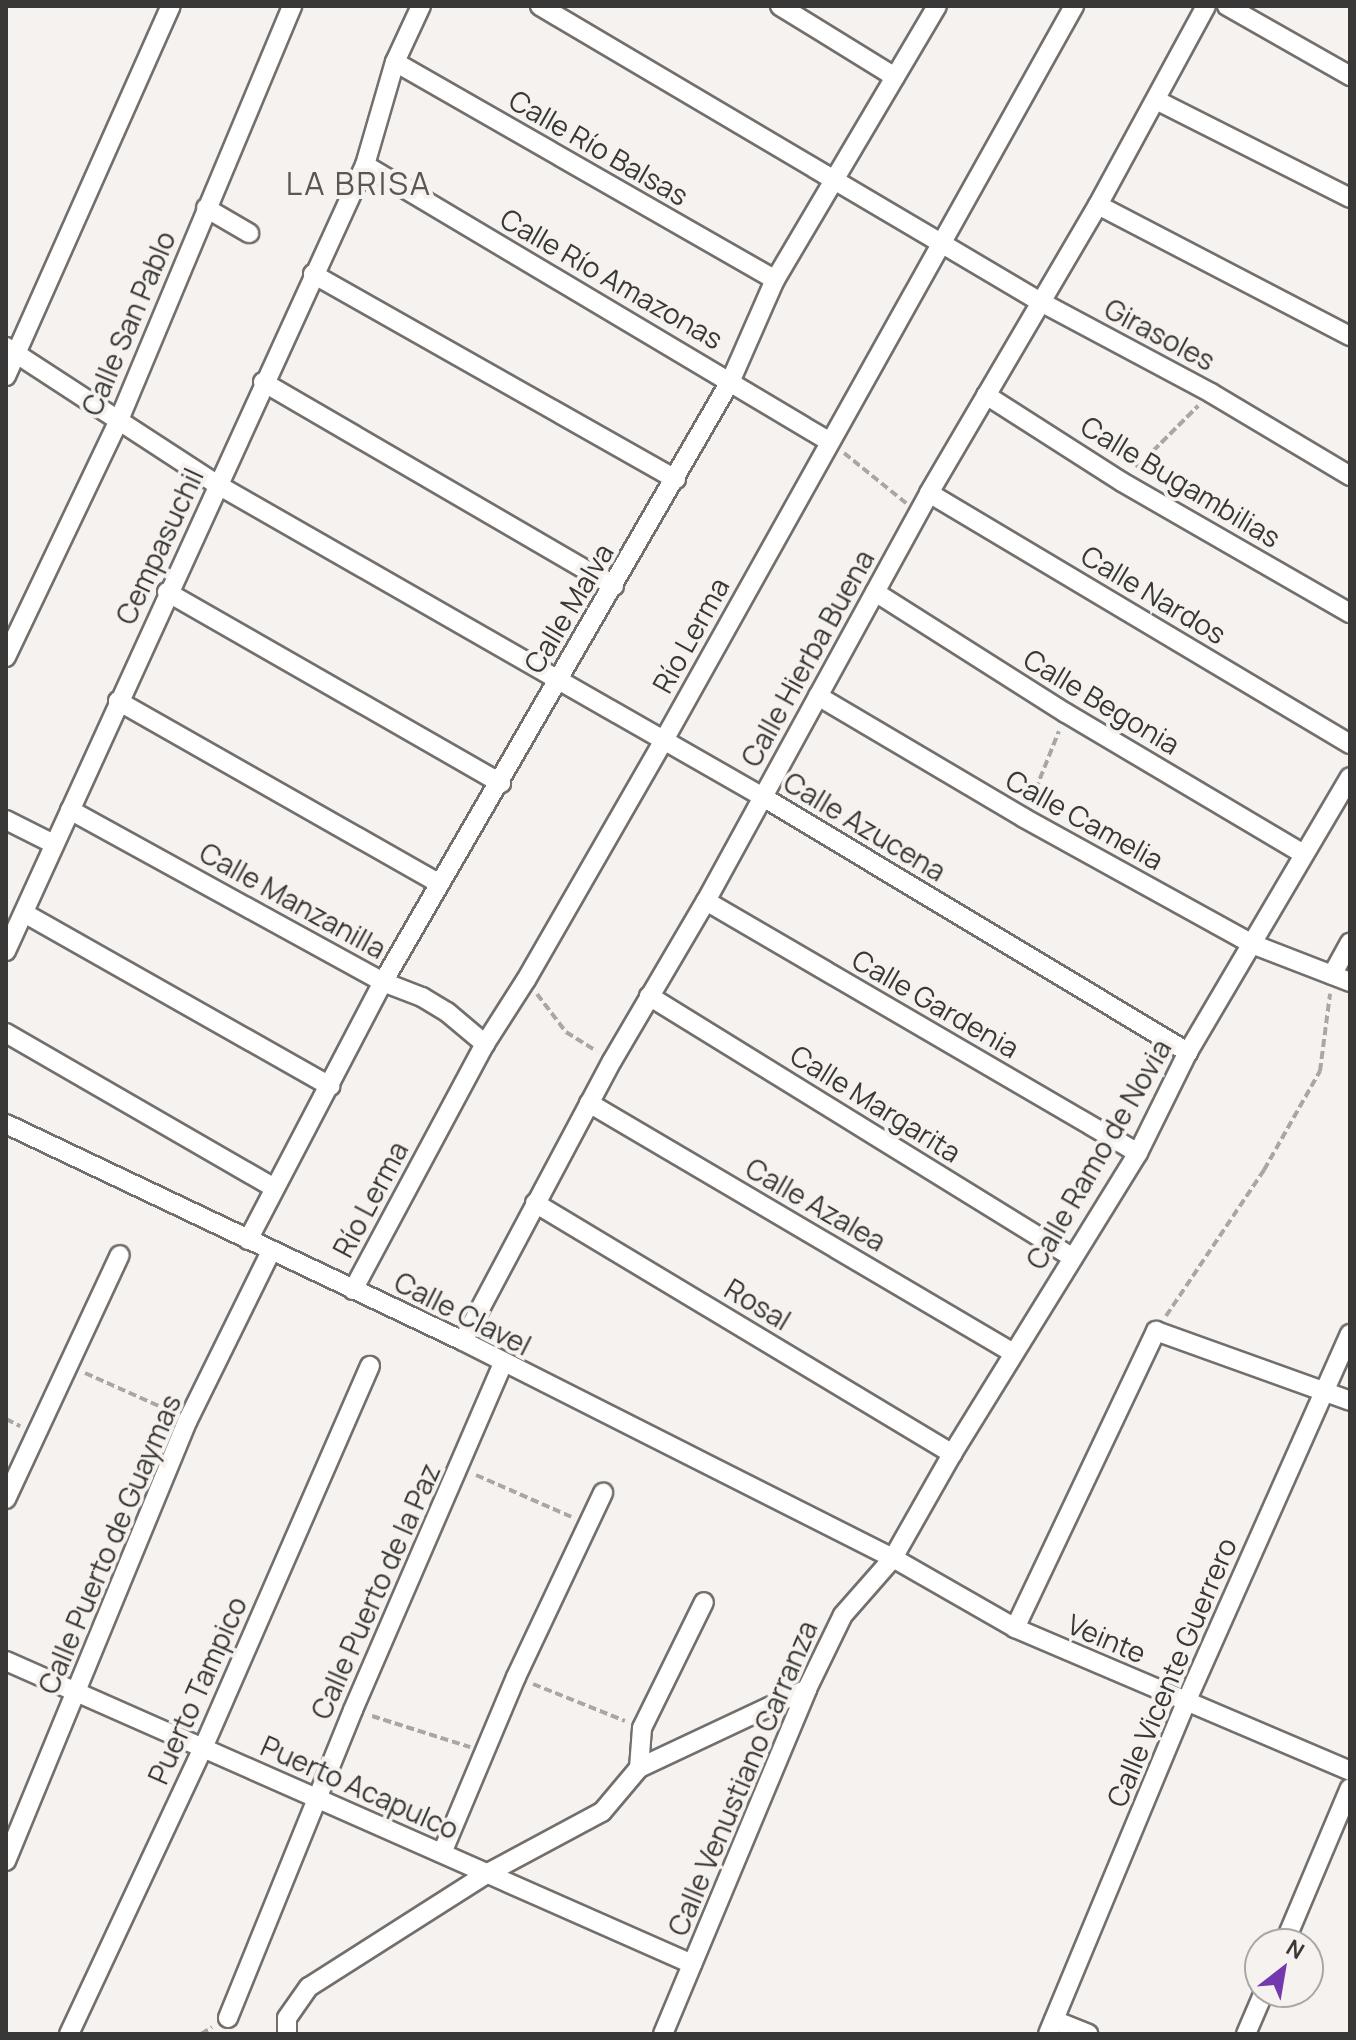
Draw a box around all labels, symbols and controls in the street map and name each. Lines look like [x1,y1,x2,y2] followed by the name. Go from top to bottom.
[503,82,695,212] street label: Calle Río Balsas
[286,164,432,202] district label: LA BRISA
[495,201,729,355] street label: Calle Río Amazonas
[74,226,182,420] street label: Calle San Pablo
[1099,291,1221,377] street label: Girasoles
[1075,408,1287,554] street label: Calle Bugambilias
[108,463,210,629] street label: Cempasuchil
[516,537,620,679] street label: Calle Malva
[1076,538,1232,650] street label: Calle Nardos
[734,544,880,772] street label: Calle Hierba Buena
[645,572,735,698] street label: Río Lerma
[1018,641,1186,761] street label: Calle Begonia
[1000,762,1170,876] street label: Calle Camelia
[778,764,952,888] street label: Calle Azucena
[194,835,392,965] street label: Calle Manzanilla
[847,942,1025,1064] street label: Calle Gardenia
[1019,1033,1177,1275] street label: Calle Ramo de Novia
[785,1037,967,1169] street label: Calle Margarita
[325,1135,415,1263] street label: Río Lerma
[740,1150,892,1258] street label: Calle Azalea
[389,1264,537,1362] street label: Calle Clavel
[719,1271,797,1337] street label: Rosal
[31,1389,187,1699] street label: Calle Puerto de Guaymas
[303,1458,447,1724] street label: Calle Puerto de la Paz
[1099,1532,1243,1812] street label: Calle Vicente Guerrero
[141,1591,253,1789] street label: Puerto Tampico
[1063,1607,1151,1669] street label: Veinte
[660,1616,824,1940] street label: Calle Venustiano Carranza
[256,1728,464,1846] street label: Puerto Acapulco
[1244,1928,1324,2008] north arrow
[1281,1932,1310,1966] text: N

